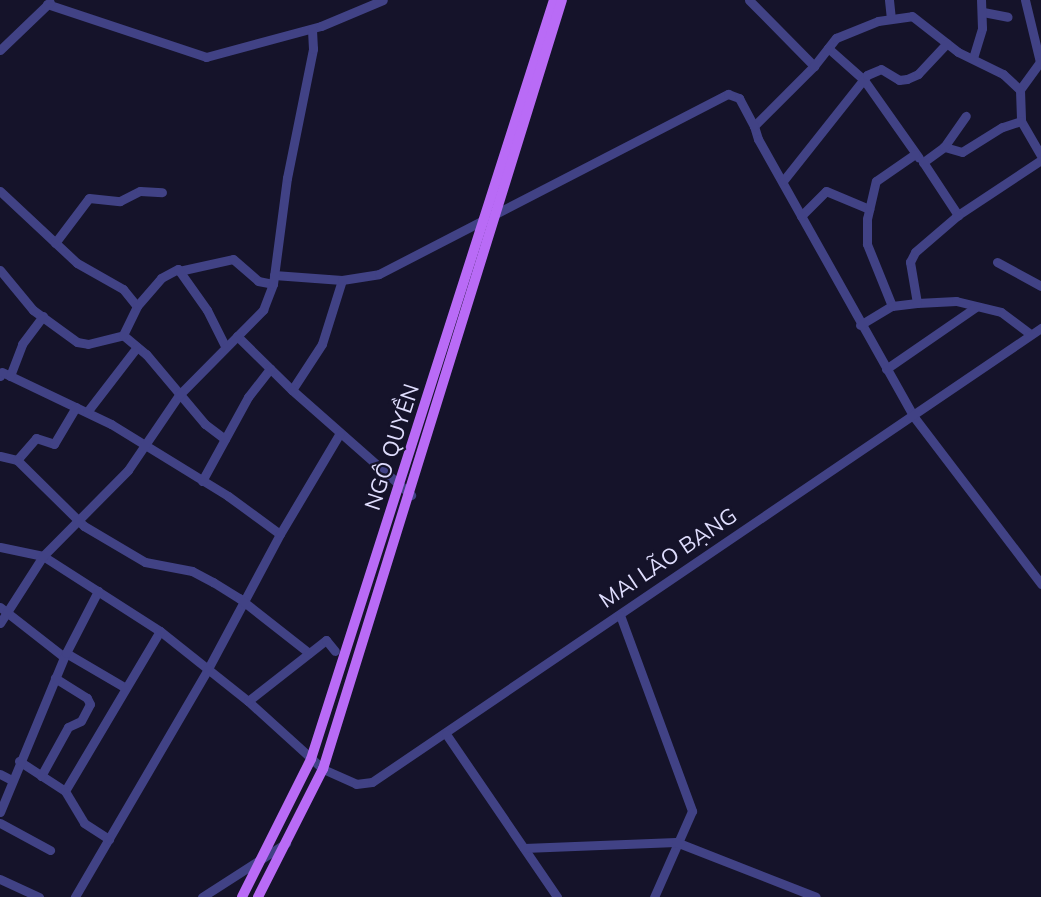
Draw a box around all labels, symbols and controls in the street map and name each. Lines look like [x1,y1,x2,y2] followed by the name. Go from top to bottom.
[359,380,425,514] street label: NGÔ QUYỀN
[594,502,742,614] street label: MAI LÃO BẠNG

